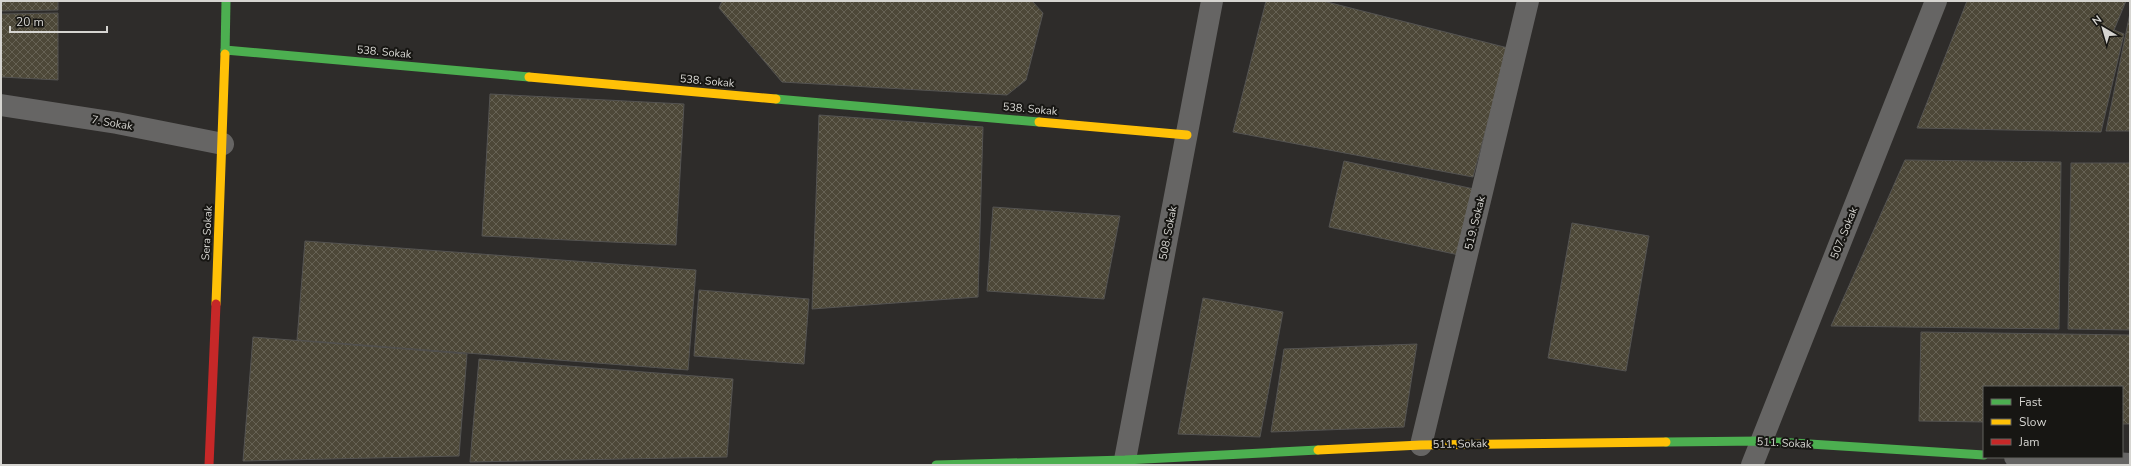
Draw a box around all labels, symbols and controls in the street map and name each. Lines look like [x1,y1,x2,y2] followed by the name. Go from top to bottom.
[10,8,107,34] scale bar
[2083,8,2123,48] north arrow
[2089,12,2105,29] text: N
[16,14,44,30] text: 20 m
[356,42,412,62] street label: 538. Sokak
[679,71,735,91] street label: 538. Sokak
[1002,99,1058,119] street label: 538. Sokak
[90,112,134,134] street label: 7. Sokak
[1461,194,1489,251] street label: 519. Sokak
[1155,204,1181,261] street label: 508. Sokak
[1827,204,1861,261] street label: 507. Sokak
[198,205,216,261] street label: Sera Sokak
[1983,386,2123,458] legend
[2019,394,2042,410] text: Fast
[2019,414,2047,430] text: Slow
[1756,434,1812,452] street label: 511. Sokak
[2018,434,2040,450] text: Jam
[1432,436,1488,452] street label: 511. Sokak

